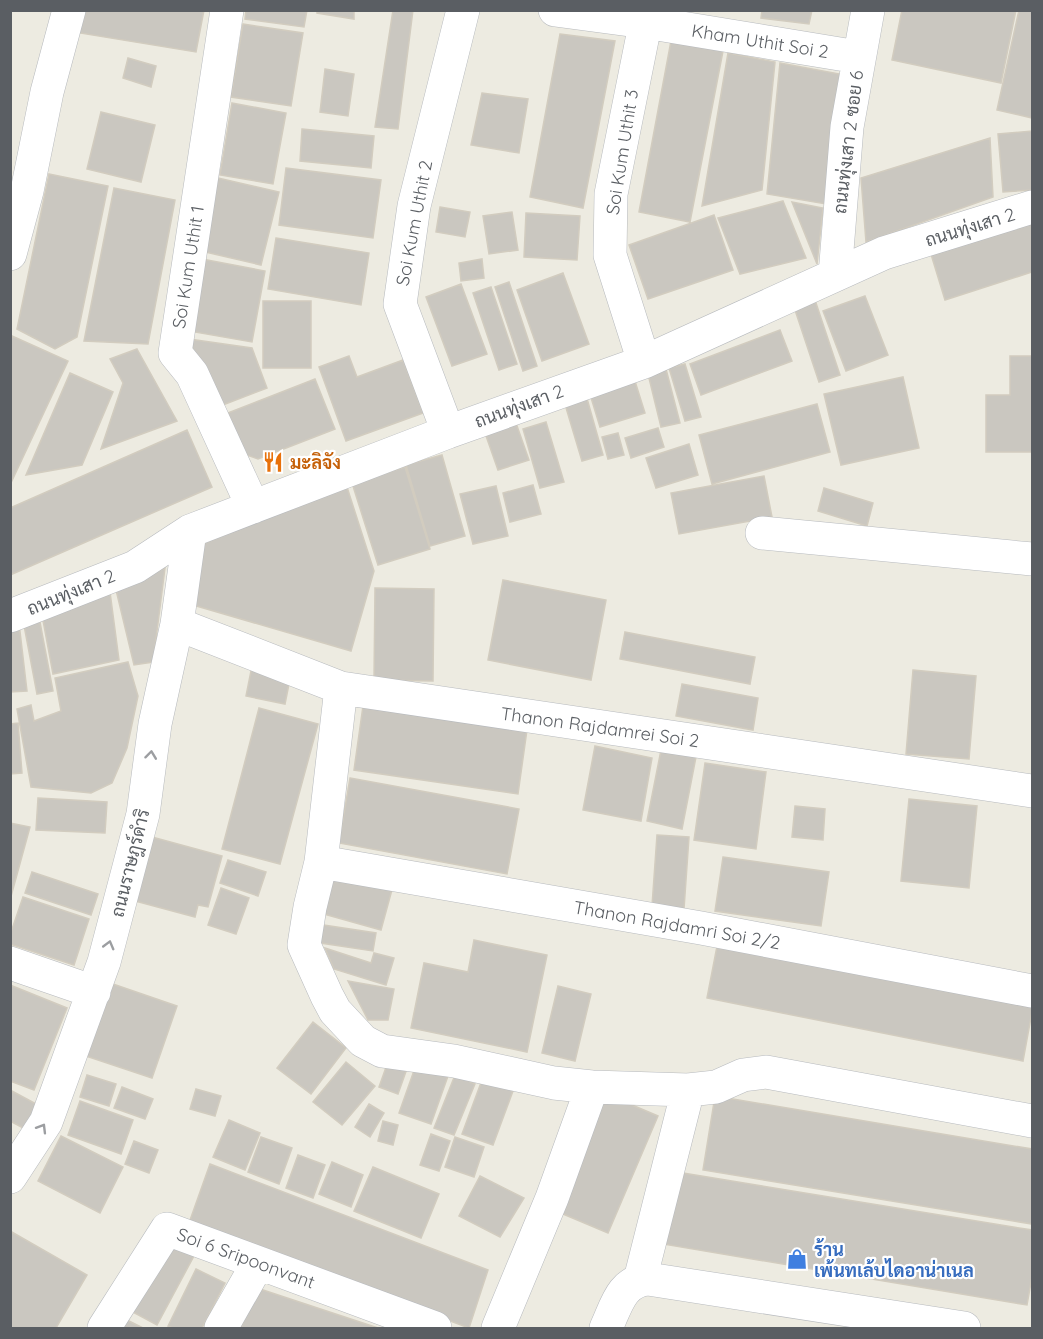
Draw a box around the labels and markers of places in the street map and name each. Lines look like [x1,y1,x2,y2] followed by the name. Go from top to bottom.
[261,450,285,474] restaurant icon: มะลิจัง
[290,451,341,474] place label: มะลิจัง
[814,1238,974,1282] place label: ร้าน เพ้นทเล้บไดอาน่าเนล
[785,1247,809,1271] shop icon: ร้าน เพ้นทเล้บไดอาน่าเนล

